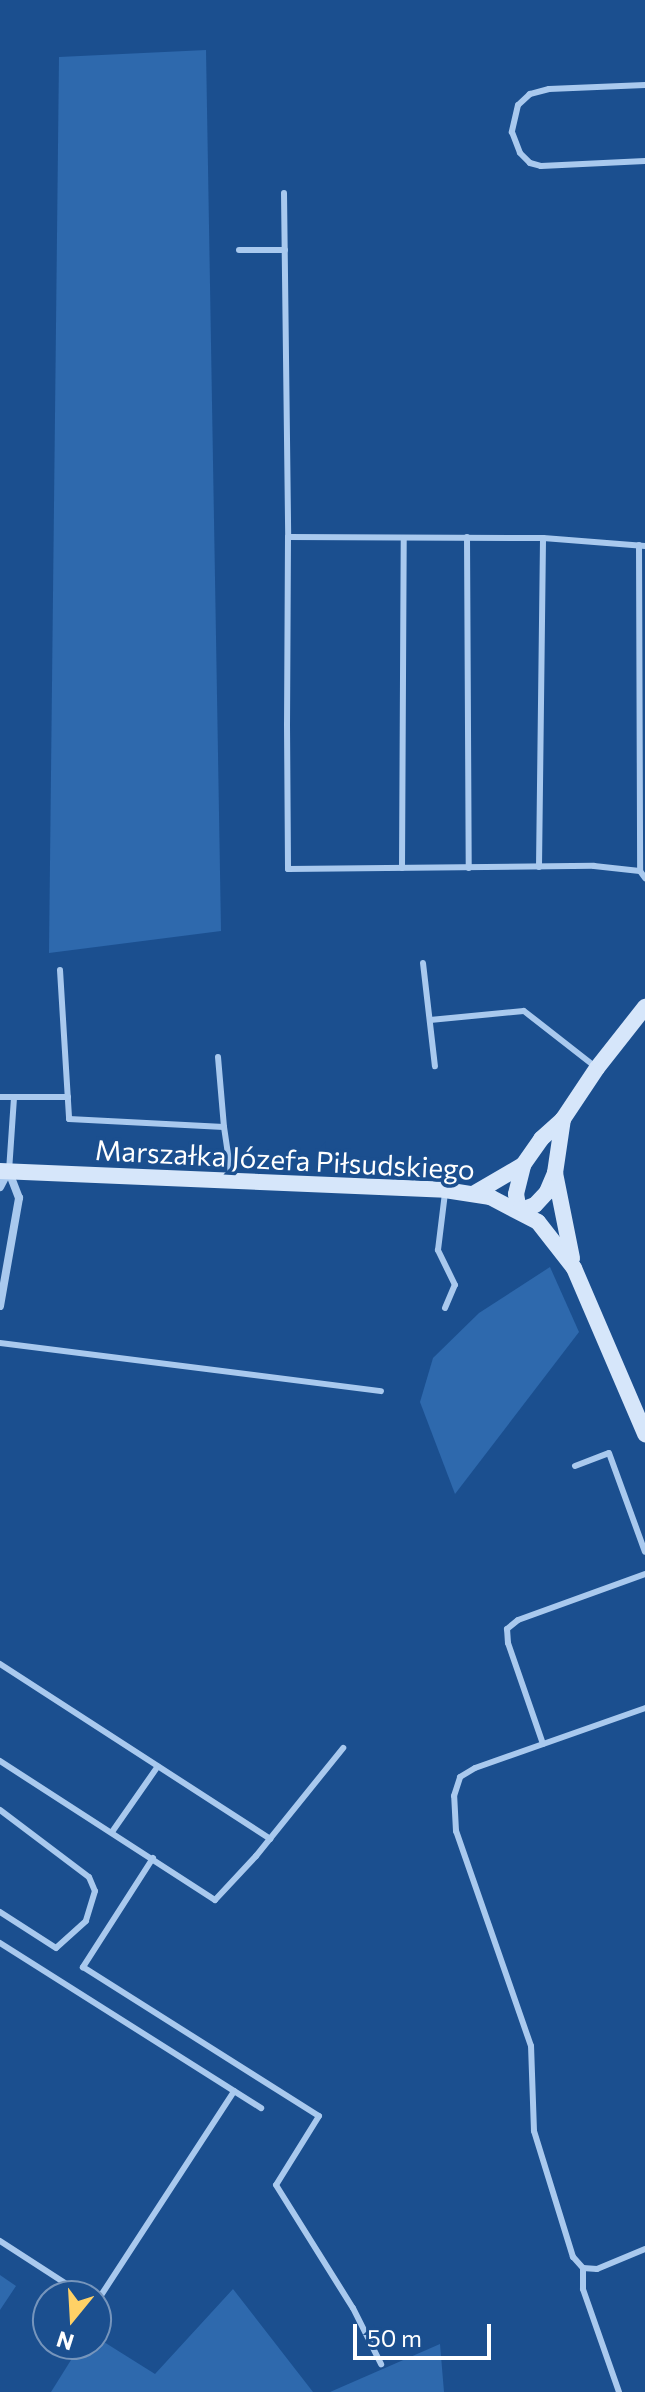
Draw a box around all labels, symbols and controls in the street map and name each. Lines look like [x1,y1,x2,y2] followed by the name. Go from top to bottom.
[94,1132,476,1186] street label: Marszałka Józefa Piłsudskiego
[32,2280,112,2360] north arrow
[357,2308,495,2358] scale bar
[367,2323,422,2352] text: 50 m
[53,2326,77,2357] text: N

